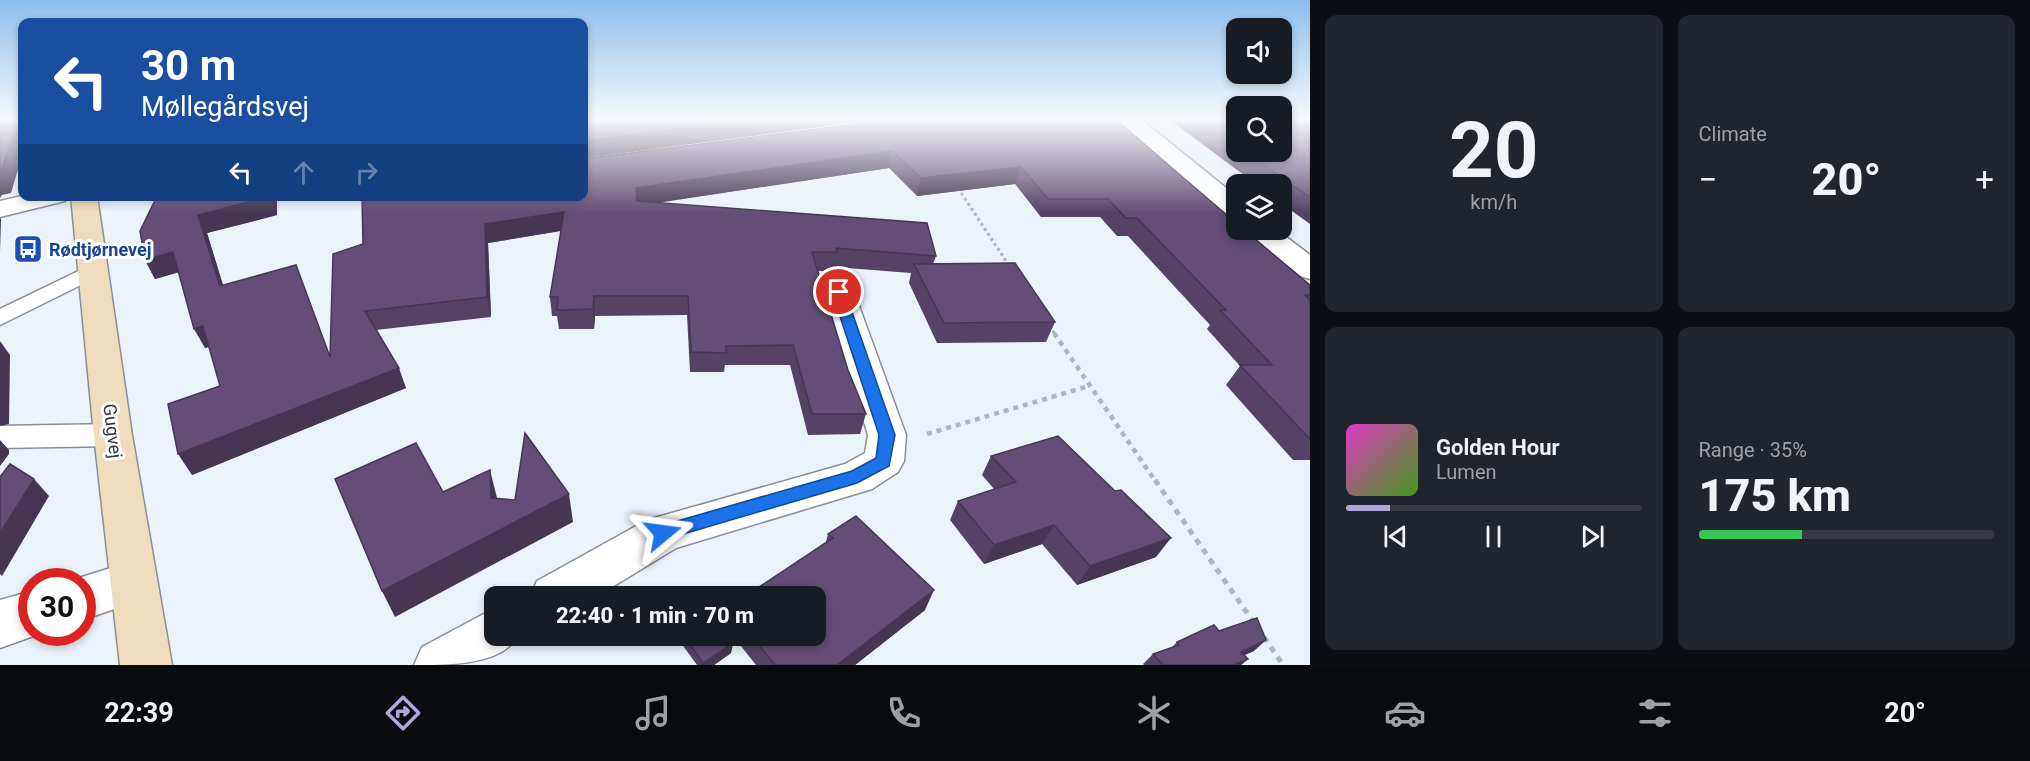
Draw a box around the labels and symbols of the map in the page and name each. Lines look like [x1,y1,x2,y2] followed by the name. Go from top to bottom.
[12,233,44,265] bus stop icon: Rødtjørnevej
[49,239,151,260] place label: Rødtjørnevej
[813,266,864,317] pin
[99,403,127,459] street label: Gugvej
[631,501,695,565] position arrow
[18,568,96,646] speed limit sign: 30

